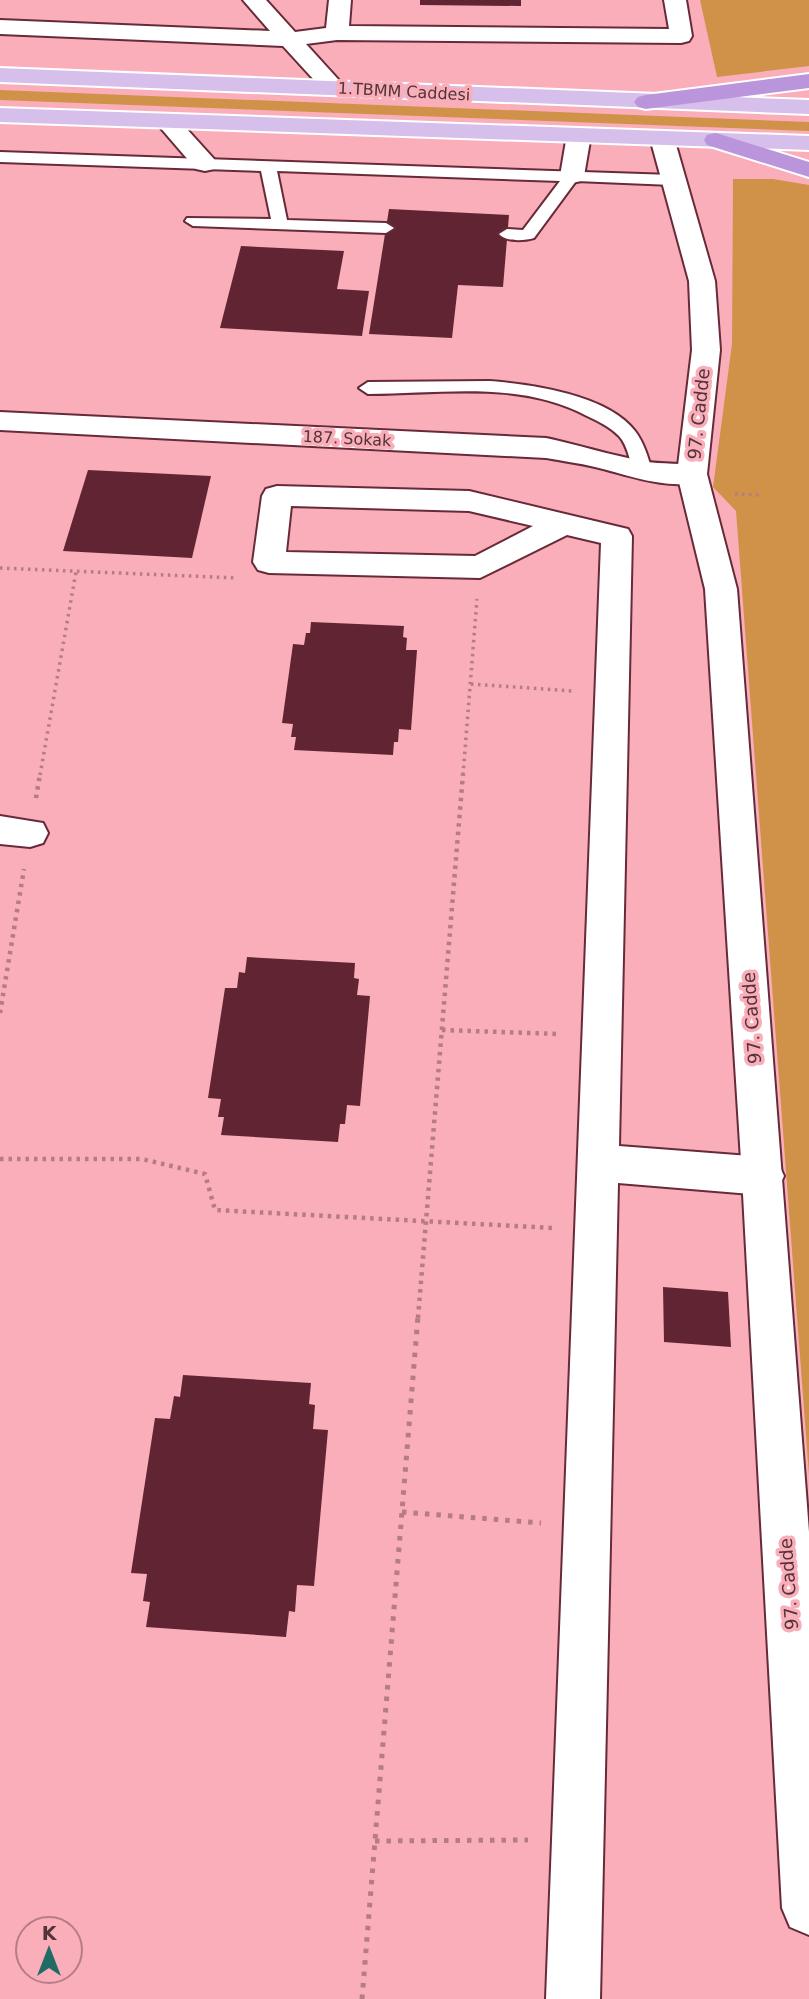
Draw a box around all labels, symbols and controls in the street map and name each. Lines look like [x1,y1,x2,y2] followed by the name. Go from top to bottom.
[337,79,471,104] street label: 1.TBMM Caddesi
[683,367,714,461] street label: 97. Cadde
[302,427,392,450] street label: 187. Sokak
[738,971,765,1065] street label: 97. Cadde
[775,1537,802,1631] street label: 97. Cadde
[14,1915,84,1985] north arrow
[42,1922,58,1944] text: K

